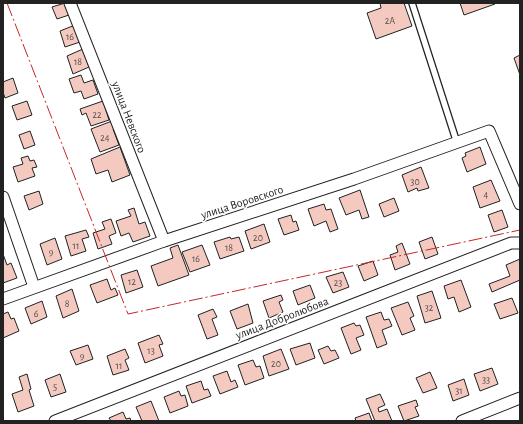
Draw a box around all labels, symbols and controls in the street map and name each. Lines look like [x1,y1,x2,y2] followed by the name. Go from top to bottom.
[385,16,395,26] house number: 2А
[66,32,74,42] house number: 16
[74,57,82,67] house number: 18
[109,79,148,155] street label: улица Невского
[92,110,102,120] house number: 22
[100,133,110,143] house number: 24
[410,177,420,187] house number: 30
[198,183,285,222] street label: улица Воровского
[484,190,489,200] house number: 4
[253,233,263,243] house number: 20
[73,241,79,251] house number: 11
[225,243,233,253] house number: 18
[49,247,54,257] house number: 9
[192,254,200,264] house number: 16
[128,277,136,287] house number: 12
[334,278,342,288] house number: 23
[233,295,331,342] street label: улица Добролюбова
[65,299,70,309] house number: 8
[425,303,434,313] house number: 32
[34,309,39,319] house number: 6
[147,346,155,356] house number: 13
[80,351,85,361] house number: 9
[271,359,281,369] house number: 20
[116,361,122,371] house number: 11
[482,375,490,385] house number: 33
[53,382,57,392] house number: 5
[455,386,463,396] house number: 31

